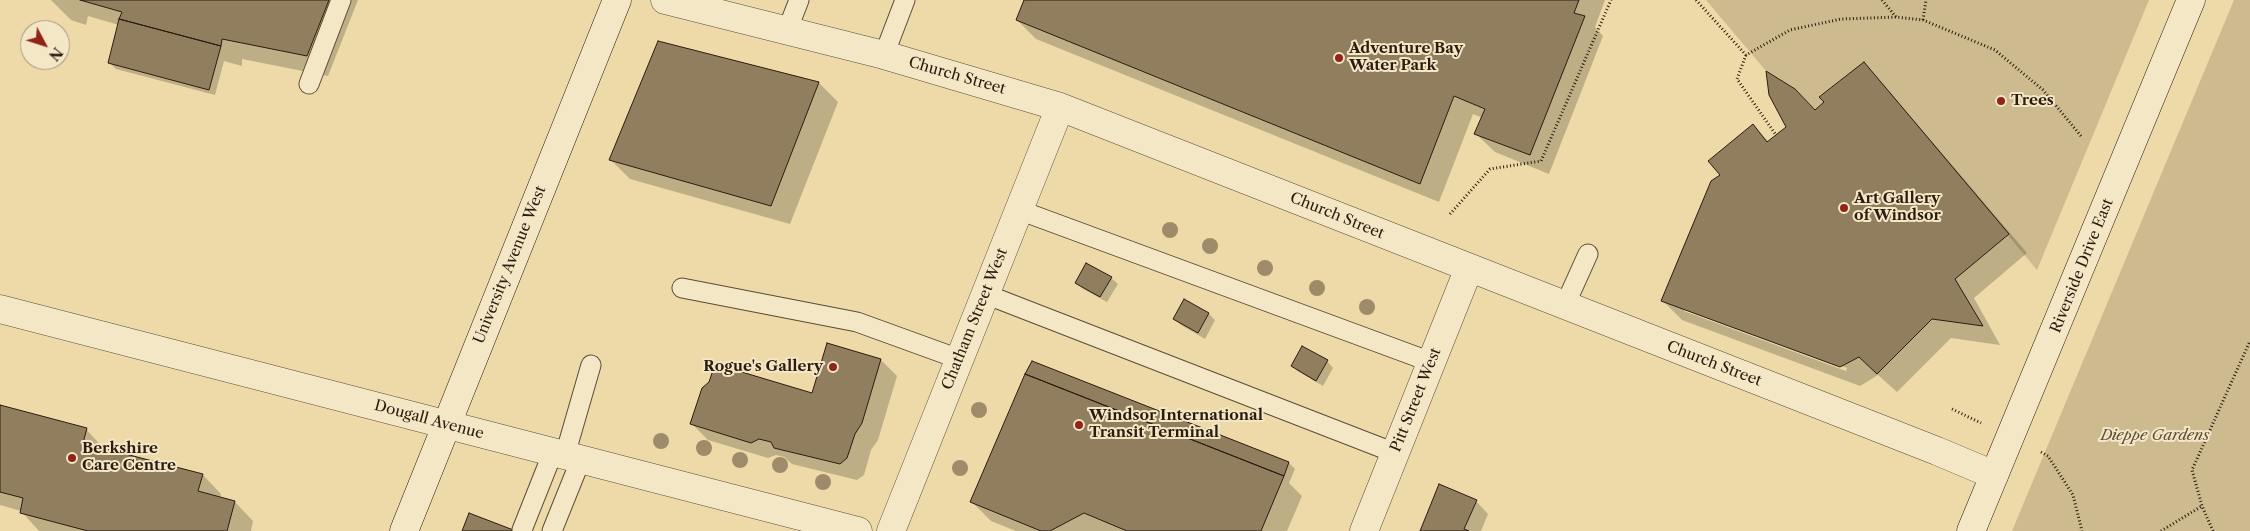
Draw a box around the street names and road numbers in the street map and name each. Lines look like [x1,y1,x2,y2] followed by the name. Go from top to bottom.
[906,54,1008,98] street label: Church Street
[470,183,550,347] street label: University Avenue West
[1287,189,1387,243] street label: Church Street
[2047,196,2117,336] street label: Riverside Drive East
[938,246,1012,392] street label: Chatham Street West
[1664,338,1764,390] street label: Church Street
[1387,345,1445,455] street label: Pitt Street West
[372,397,486,443] street label: Dougall Avenue

